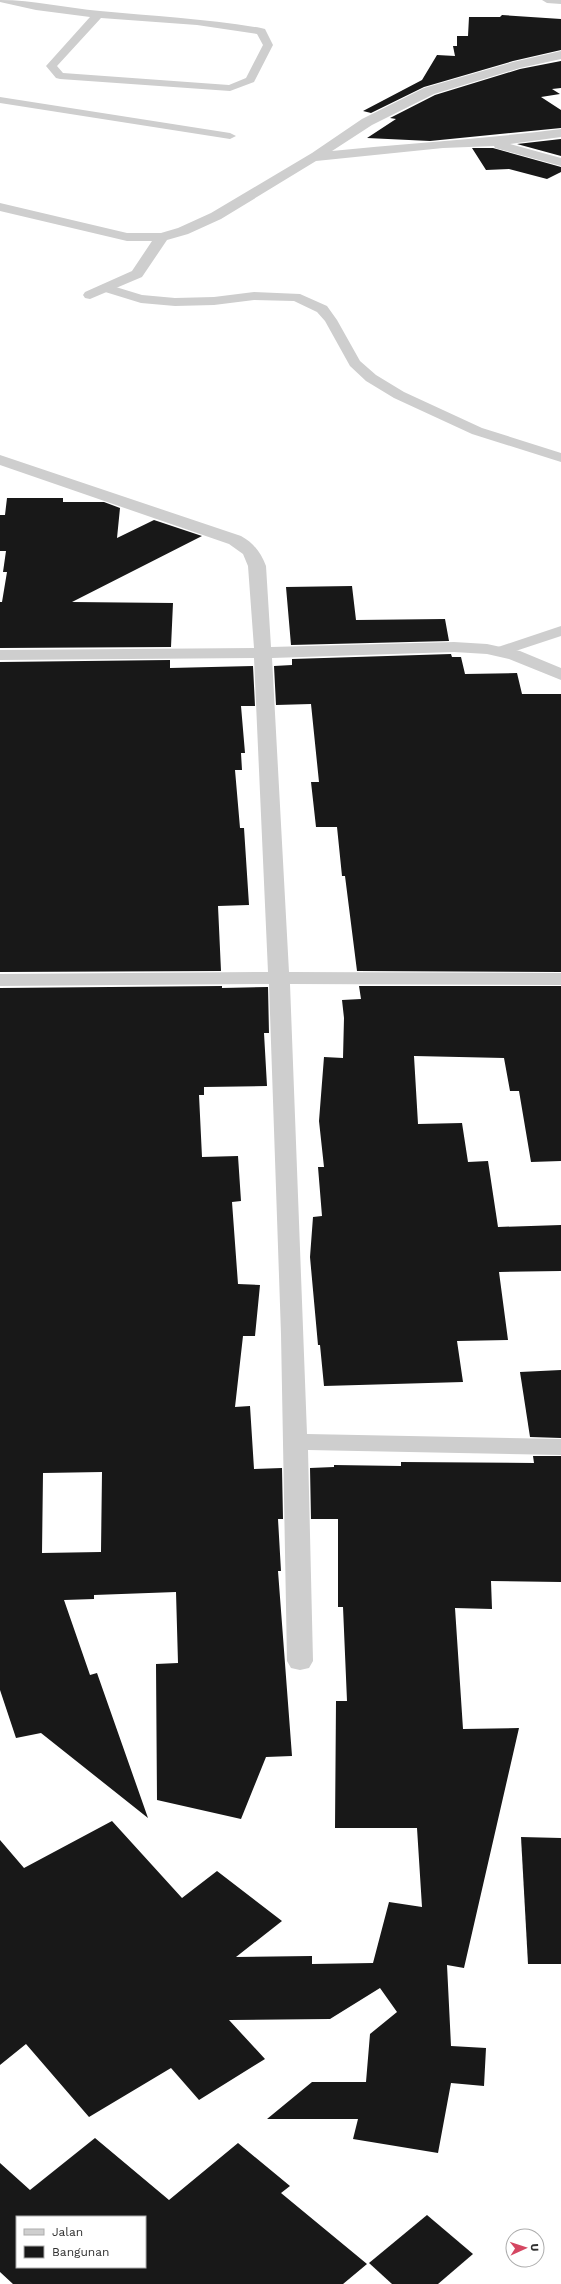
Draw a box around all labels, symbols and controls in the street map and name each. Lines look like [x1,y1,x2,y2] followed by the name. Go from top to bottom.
[16,2216,146,2268] legend
[52,2225,83,2239] text: Jalan
[505,2228,545,2268] north arrow
[528,2243,541,2252] text: U
[52,2245,110,2259] text: Bangunan

